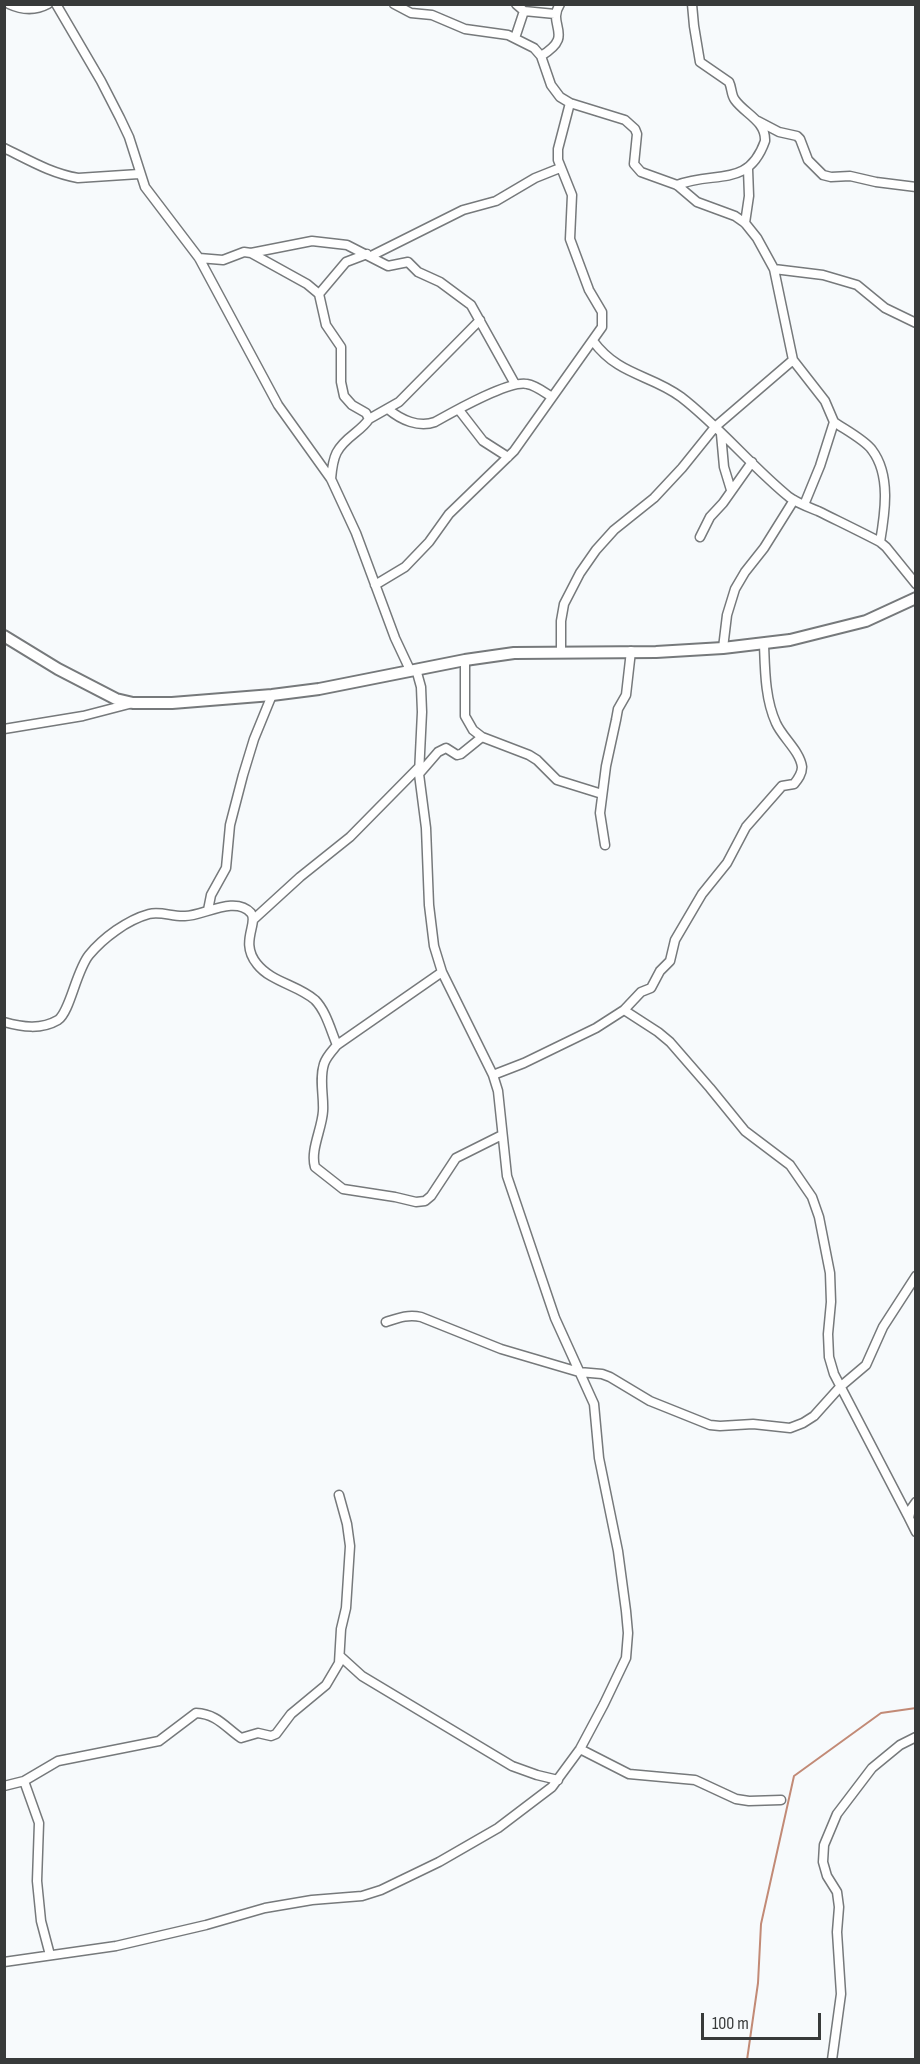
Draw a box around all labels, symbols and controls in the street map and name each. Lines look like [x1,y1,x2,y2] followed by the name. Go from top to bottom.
[704,2001,824,2039] scale bar
[712,2013,749,2034] text: 100 m

